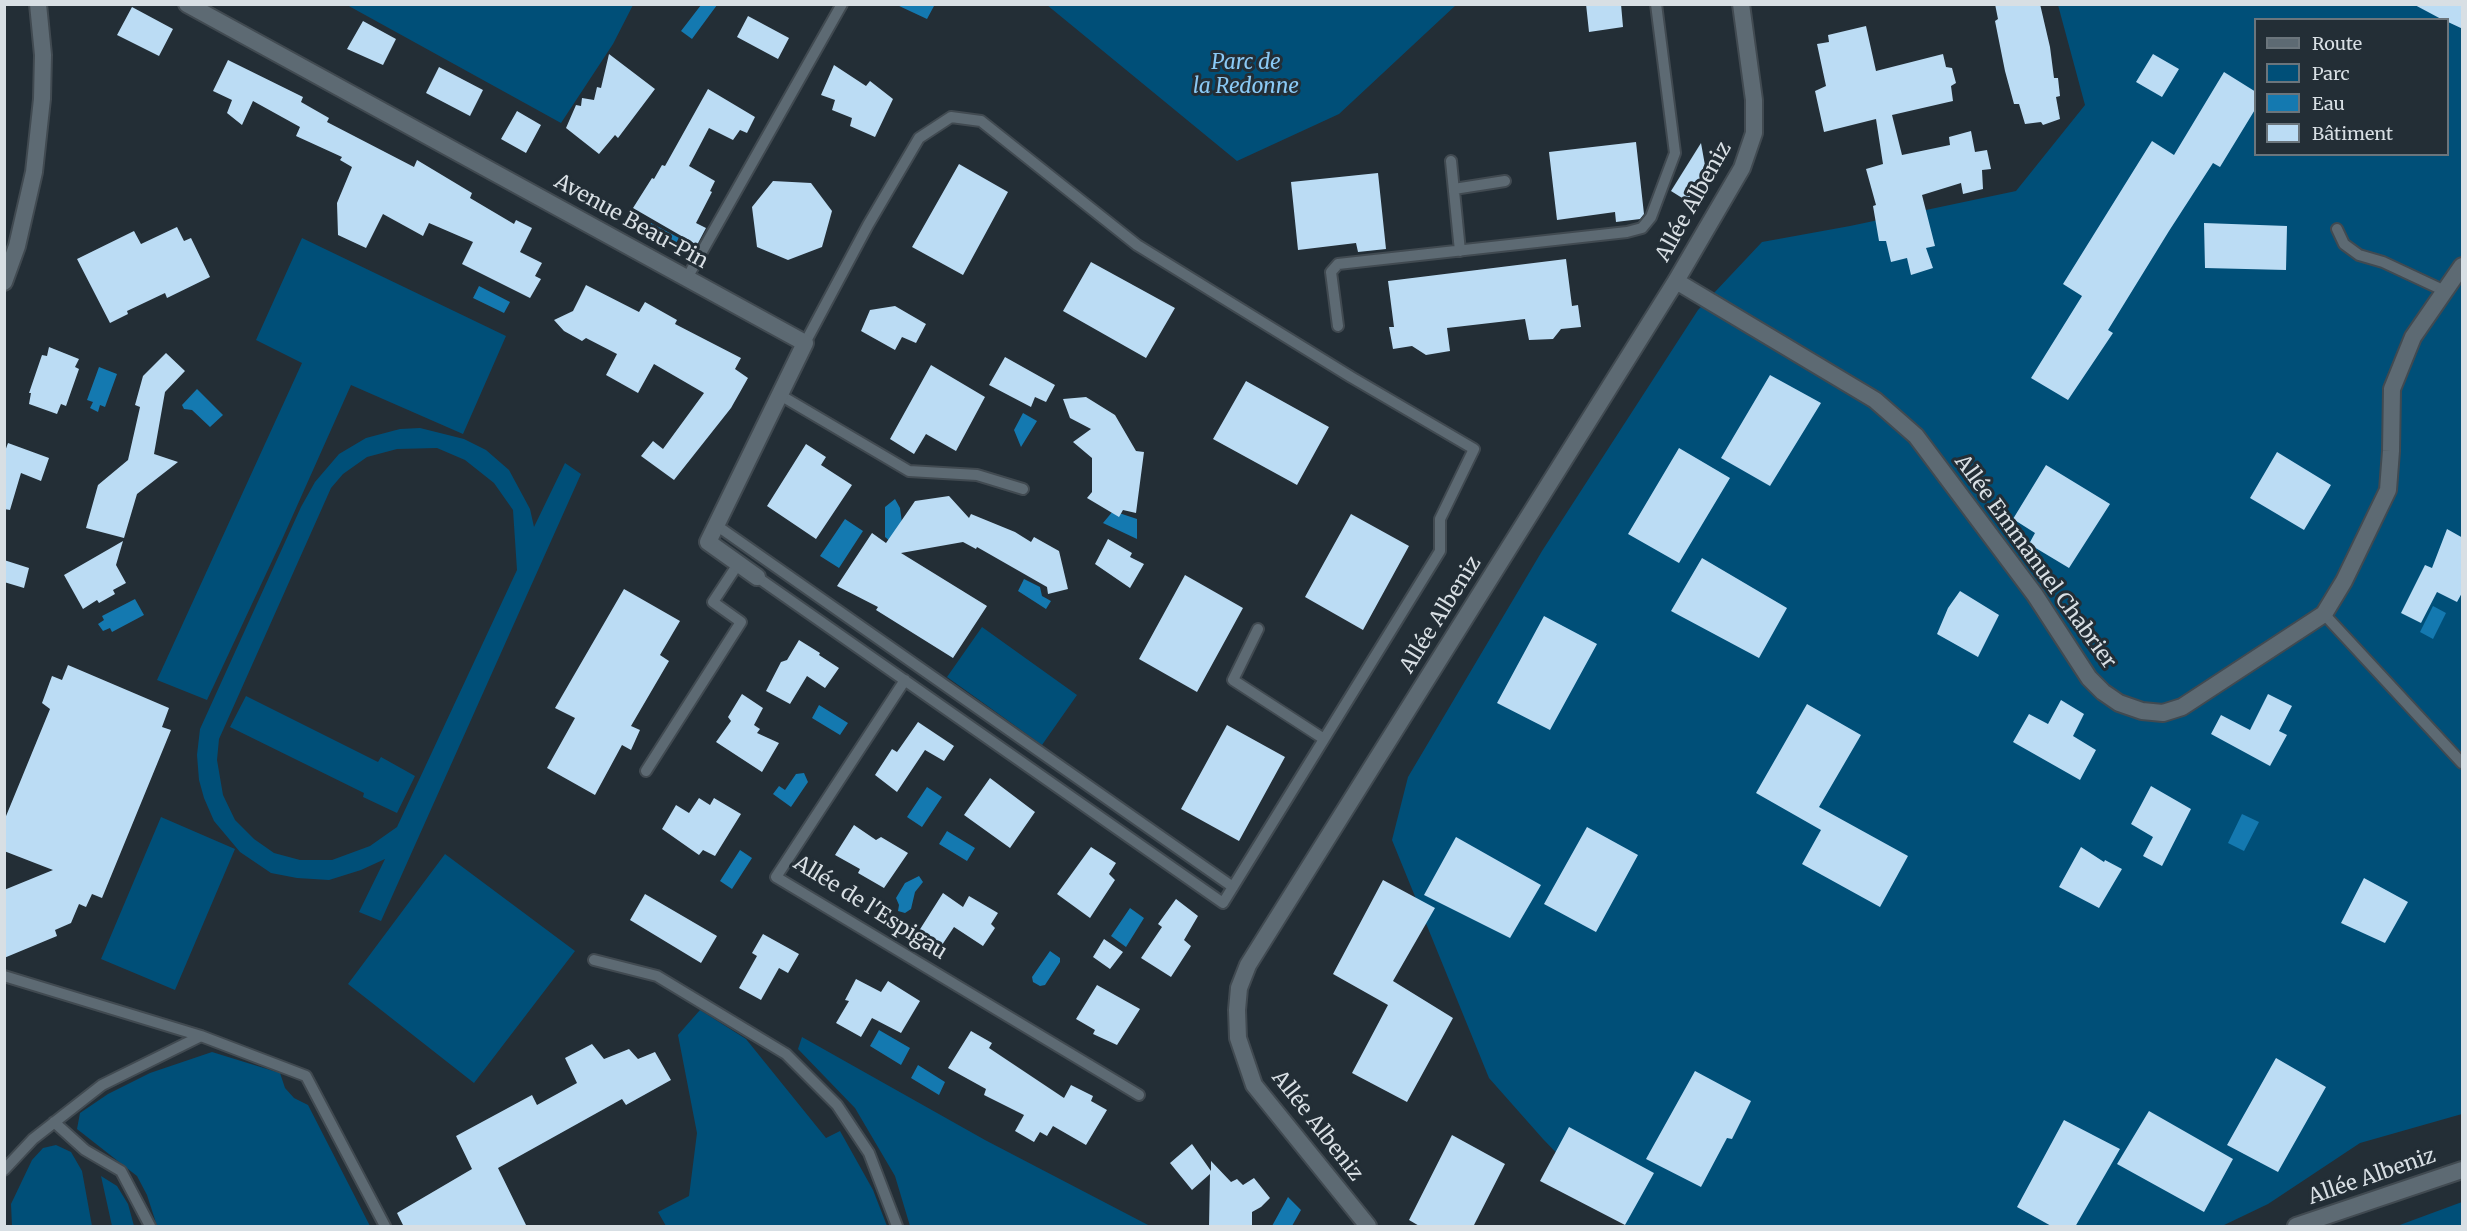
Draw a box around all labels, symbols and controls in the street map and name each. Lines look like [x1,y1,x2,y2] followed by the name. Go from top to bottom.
[2254,18,2449,156] legend
[2312,32,2362,55] text: Route
[1193,50,1299,100] park label: Parc de la Redonne
[2312,62,2350,85] text: Parc
[2312,92,2345,115] text: Eau
[2312,122,2393,145] text: Bâtiment
[1651,138,1737,266] street label: Allée Albeniz
[550,169,712,275] street label: Avenue Beau-Pin
[1949,450,2121,674] street label: Allée Emmanuel Chabrier
[1395,552,1487,678] street label: Allée Albeniz
[789,851,951,965] street label: Allée de l'Espigau
[1266,1066,1368,1186] street label: Allée Albeniz
[2305,1143,2439,1211] street label: Allée Albeniz

